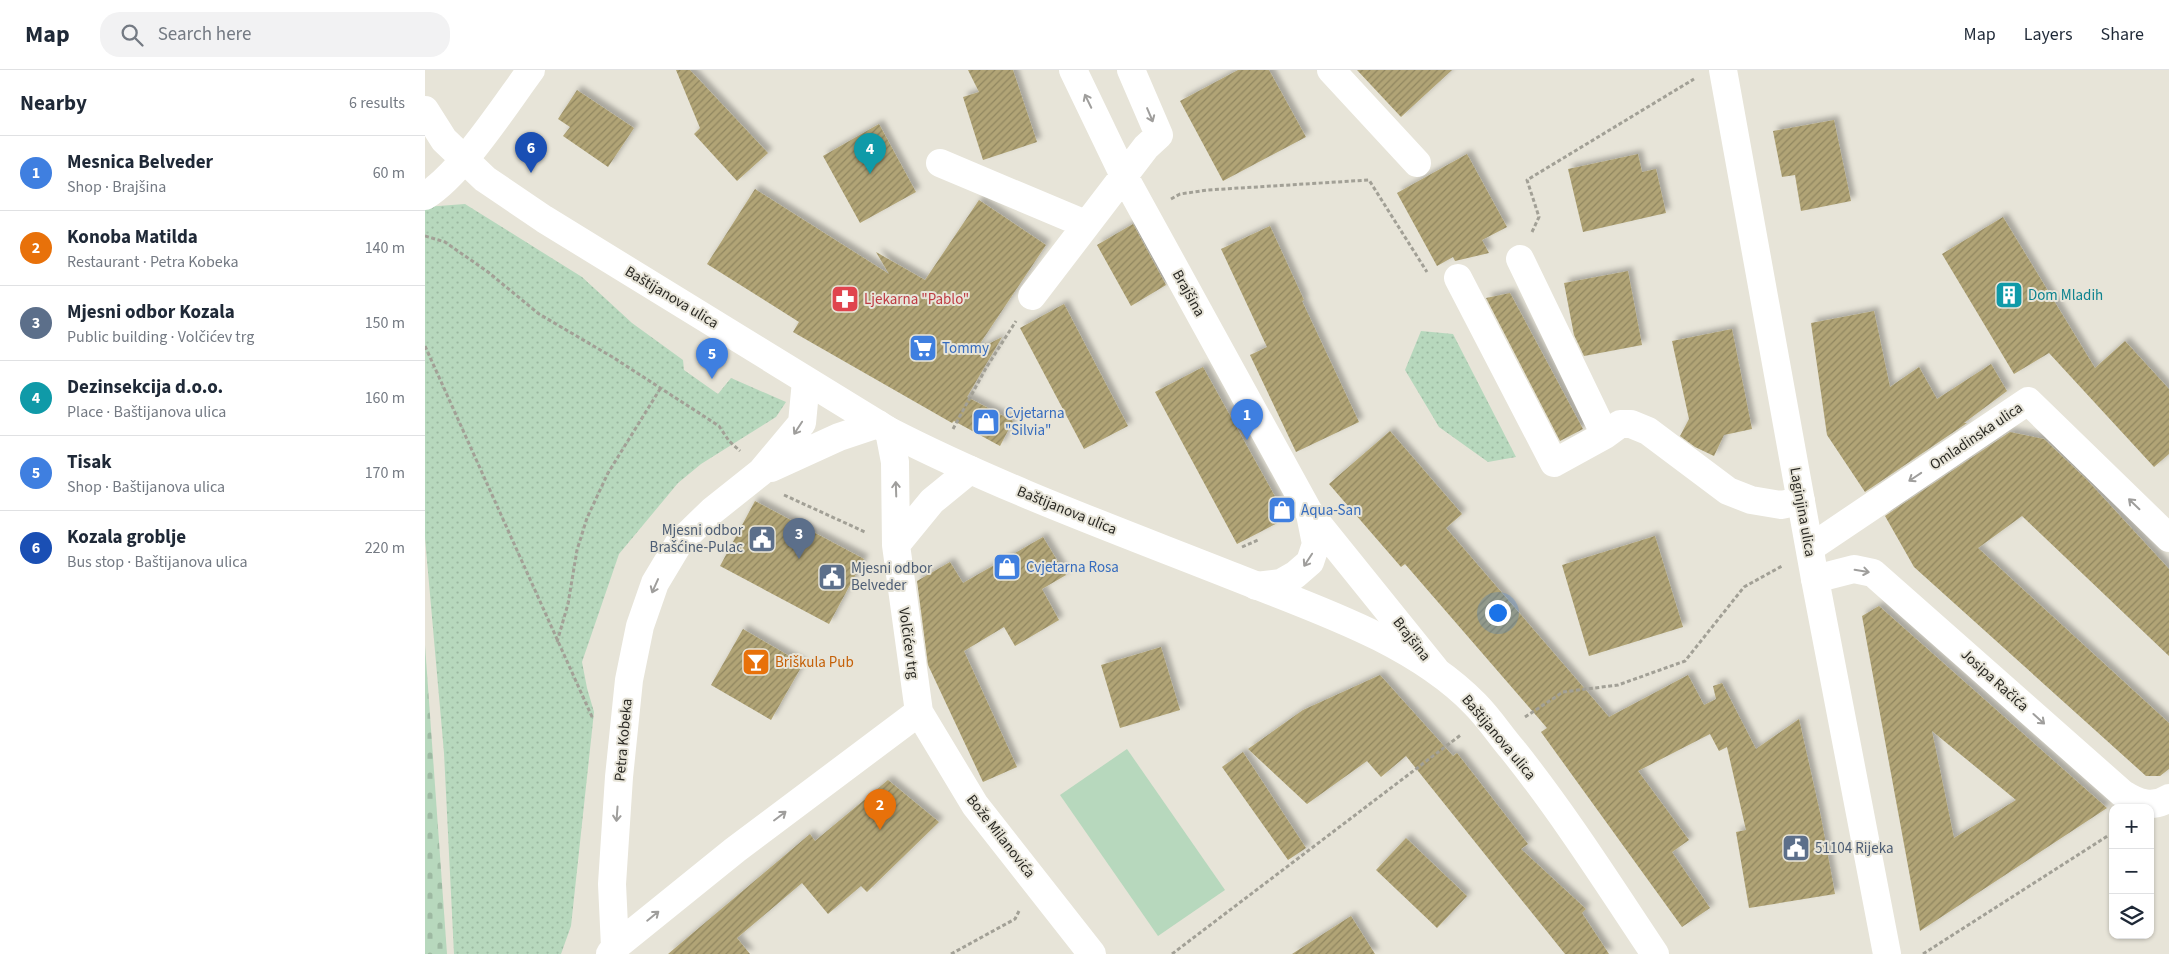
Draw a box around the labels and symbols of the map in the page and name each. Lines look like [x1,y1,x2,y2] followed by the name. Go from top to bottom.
[1083,94,1092,109] one-way arrow
[1146,107,1156,122] one-way arrow
[515,132,547,173] pin: 6
[854,133,886,174] pin: 4
[621,261,723,334] street label: Baštijanova ulica
[1167,266,1210,320] street label: Brajšina
[1994,280,2024,310] building icon: Dom Mladih
[830,284,860,314] pharmacy icon: Ljekarna "Pablo"
[2028,285,2103,306] place label: Dom Mladih
[864,289,969,310] place label: Ljekarna "Pablo"
[908,333,938,363] supermarket icon: Tommy
[696,338,728,379] pin: 5
[942,338,989,359] place label: Tommy
[1926,398,2027,475] street label: Omladinska ulica
[1231,399,1263,440] pin: 1
[1005,403,1065,441] place label: Cvjetarna "Silvia"
[971,407,1001,437] shop icon: Cvjetarna "Silvia"
[793,420,803,434] one-way arrow
[1784,466,1821,558] street label: Laginjina ulica
[1908,473,1922,483] one-way arrow
[1014,481,1120,540] street label: Baštijanova ulica
[891,482,901,498] one-way arrow
[1267,495,1297,525] shop icon: Aqua-San
[2128,498,2140,510] one-way arrow
[1301,500,1361,521] place label: Aqua-San
[783,518,815,559] pin: 3
[650,520,744,558] place label: Mjesni odbor Brašćine-Pulac
[747,524,777,554] public building icon: Mjesni odbor Brašćine-Pulac
[992,552,1022,582] shop icon: Cvjetarna Rosa
[1303,553,1314,567] one-way arrow
[1026,557,1119,578] place label: Cvjetarna Rosa
[851,558,933,596] place label: Mjesni odbor Belveder
[817,562,847,592] public building icon: Mjesni odbor Belveder
[1854,566,1870,576] one-way arrow
[649,578,659,593] one-way arrow
[1485,600,1511,626] your location
[893,606,924,680] street label: Volčićev trg
[1388,613,1435,666] street label: Brajšina
[1956,644,2033,717] street label: Josipa Račića
[741,647,771,677] bar icon: Briškula Pub
[775,652,854,673] place label: Briškula Pub
[1457,690,1541,785] street label: Baštijanova ulica
[609,698,638,782] street label: Petra Kobeka
[2032,713,2045,725] one-way arrow
[864,789,896,830] pin: 2
[961,790,1040,882] street label: Bože Milanovića
[612,806,622,822] one-way arrow
[773,810,786,821] one-way arrow
[1781,833,1811,863] public building icon: 51104 Rijeka
[1815,838,1893,859] place label: 51104 Rijeka
[646,911,659,922] one-way arrow

